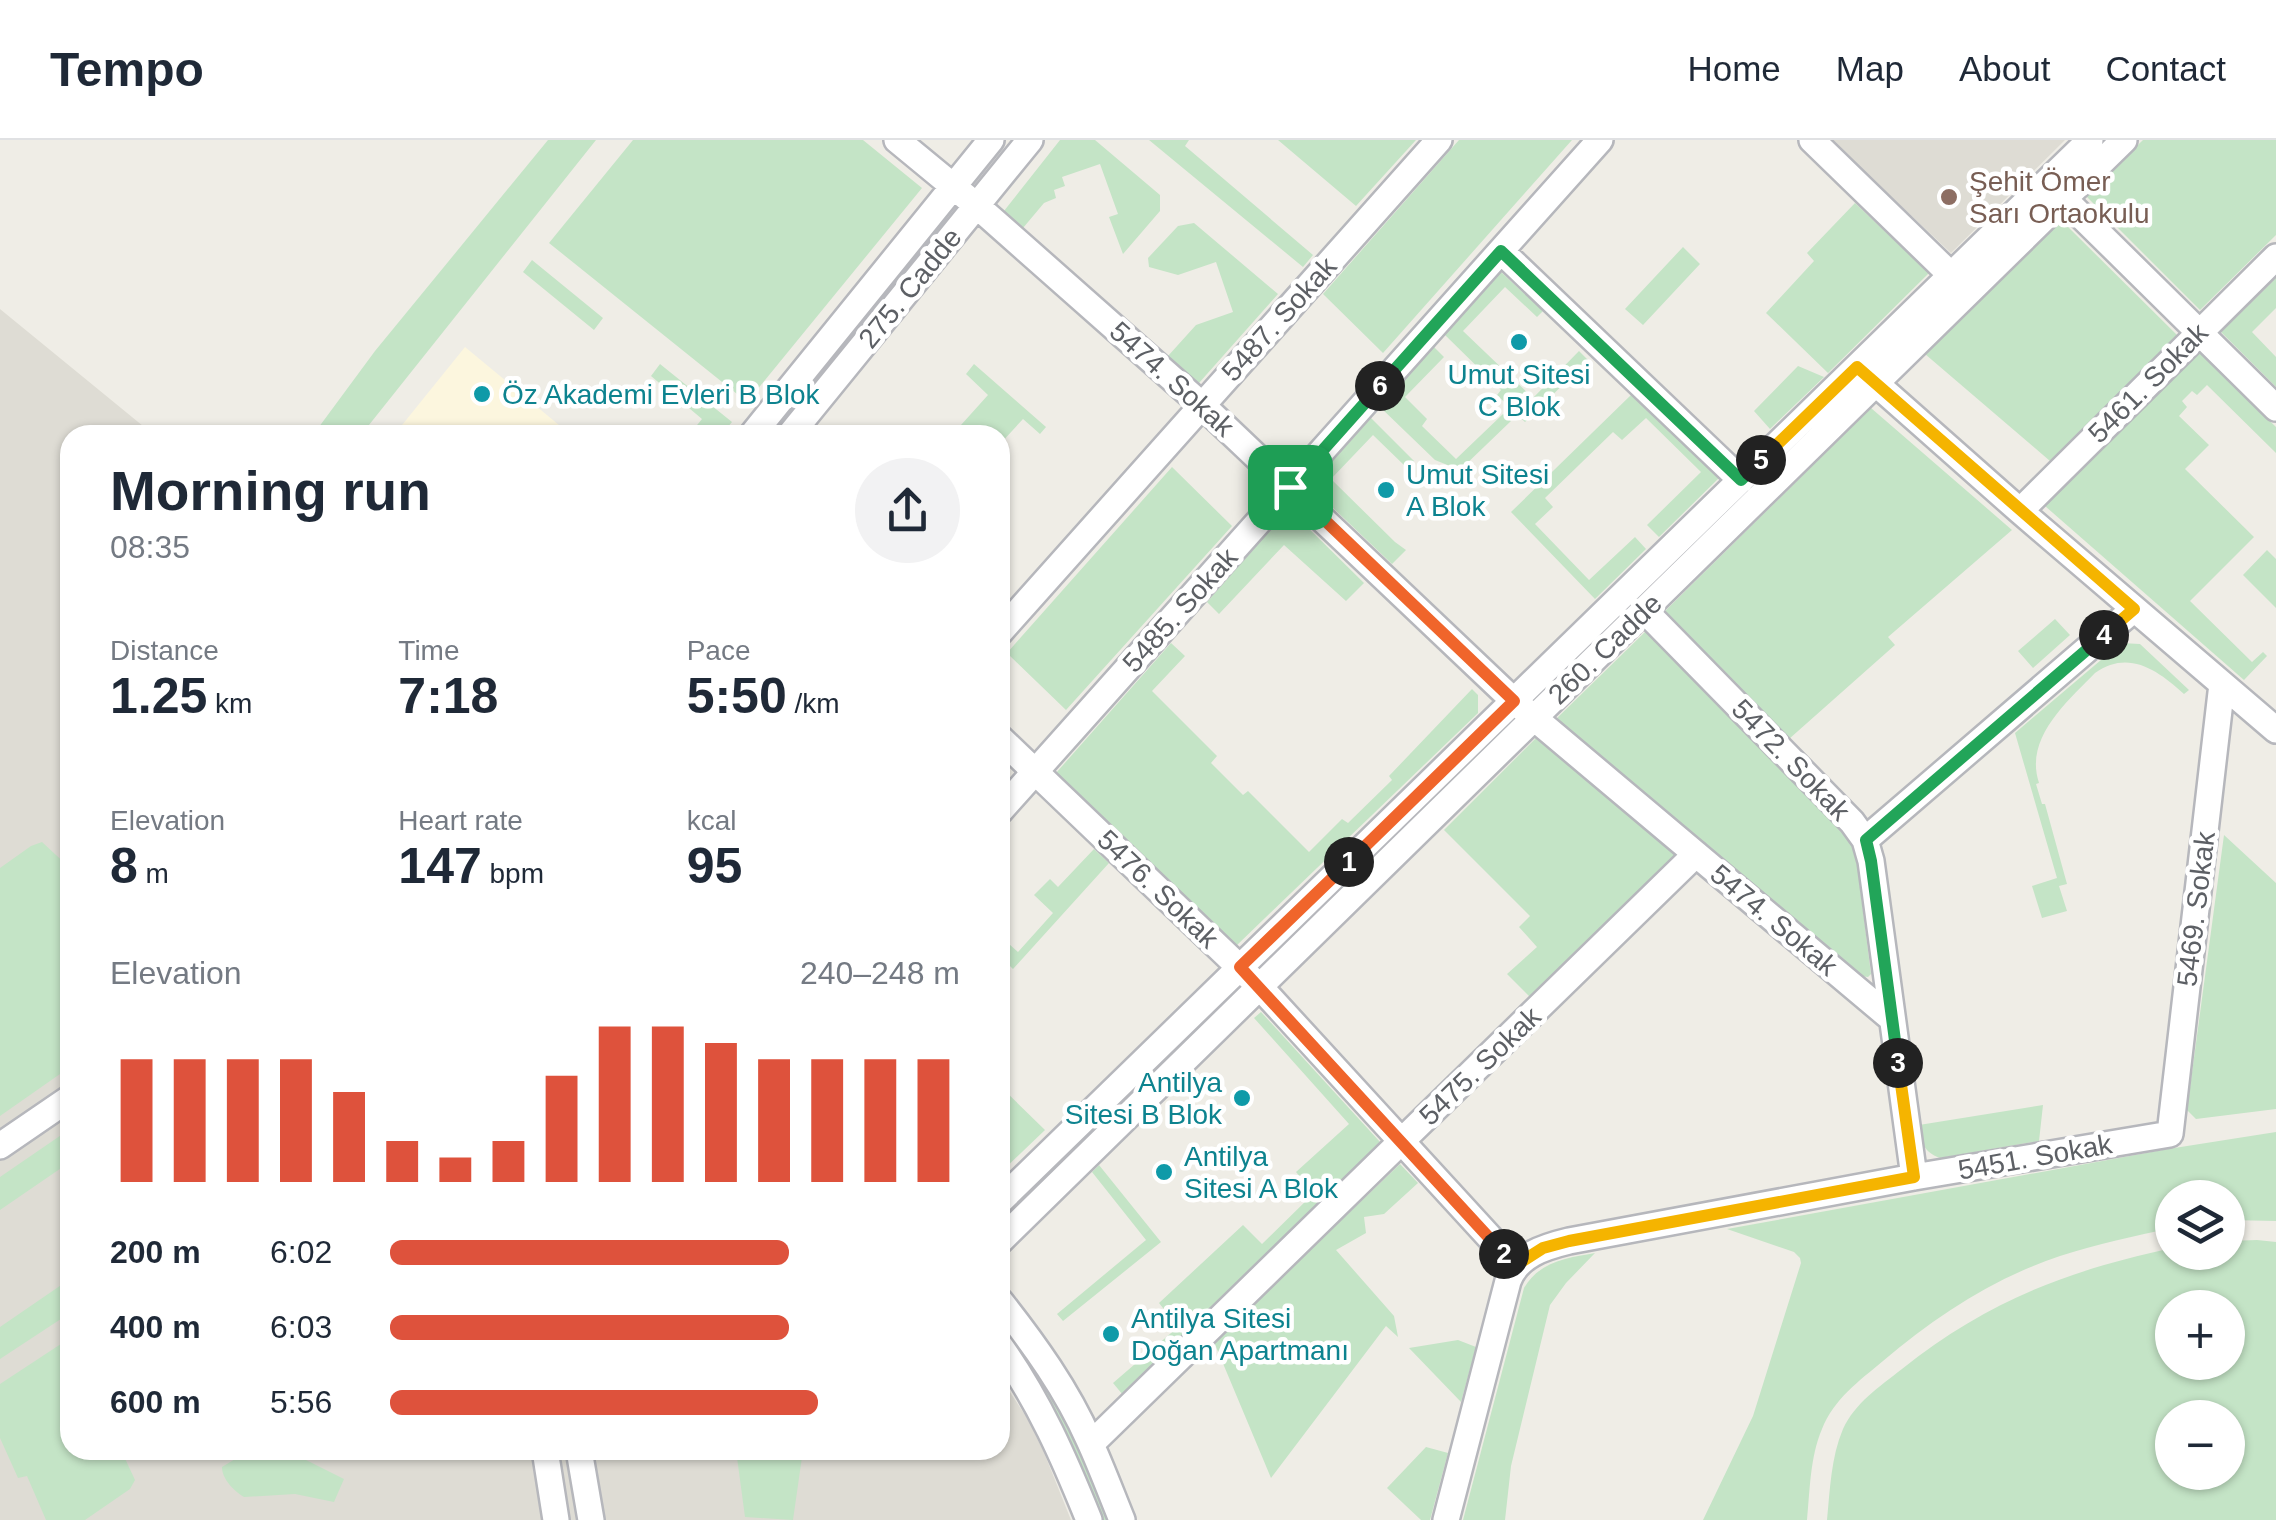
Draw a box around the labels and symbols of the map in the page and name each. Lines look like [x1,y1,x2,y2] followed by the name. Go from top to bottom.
[1969,166,2150,229] place label: Şehit Ömer Sarı Ortaokulu
[1938,186,1960,208] marker: Şehit Ömer Sarı Ortaokulu
[852,222,968,354] street label: 275. Cadde
[1215,250,1343,387] street label: 5487. Sokak
[1104,315,1241,443] street label: 5474. Sokak
[2082,316,2215,449] street label: 5461. Sokak
[1508,331,1530,353] marker: Umut Sitesi C Blok
[1447,359,1591,422] place label: Umut Sitesi C Blok
[1355,361,1405,411] pin: 6
[502,379,820,410] place label: Öz Akademi Evleri B Blok
[471,383,493,405] marker: Öz Akademi Evleri B Blok
[1736,435,1786,485] pin: 5
[1248,445,1333,530] pin
[1406,459,1549,522] place label: Umut Sitesi A Blok
[1375,479,1397,501] marker: Umut Sitesi A Blok
[1116,541,1244,678] street label: 5485. Sokak
[1542,588,1668,710] street label: 260. Cadde
[2079,610,2129,660] pin: 4
[1726,693,1857,827] street label: 5472. Sokak
[1091,824,1225,955] street label: 5476. Sokak
[2171,829,2221,988] street label: 5469. Sokak
[1324,837,1374,887] pin: 1
[1704,858,1844,983] street label: 5474. Sokak
[1413,1000,1547,1131] street label: 5475. Sokak
[1873,1038,1923,1088] pin: 3
[1065,1067,1223,1130] place label: Antilya Sitesi B Blok
[1231,1087,1253,1109] marker: Antilya Sitesi B Blok
[1956,1128,2115,1186] street label: 5451. Sokak
[1184,1141,1339,1204] place label: Antilya Sitesi A Blok
[1153,1161,1175,1183] marker: Antilya Sitesi A Blok
[1479,1229,1529,1279] pin: 2
[1131,1303,1349,1366] place label: Antilya Sitesi Doğan Apartmanı
[1100,1323,1122,1345] marker: Antilya Sitesi Doğan Apartmanı

